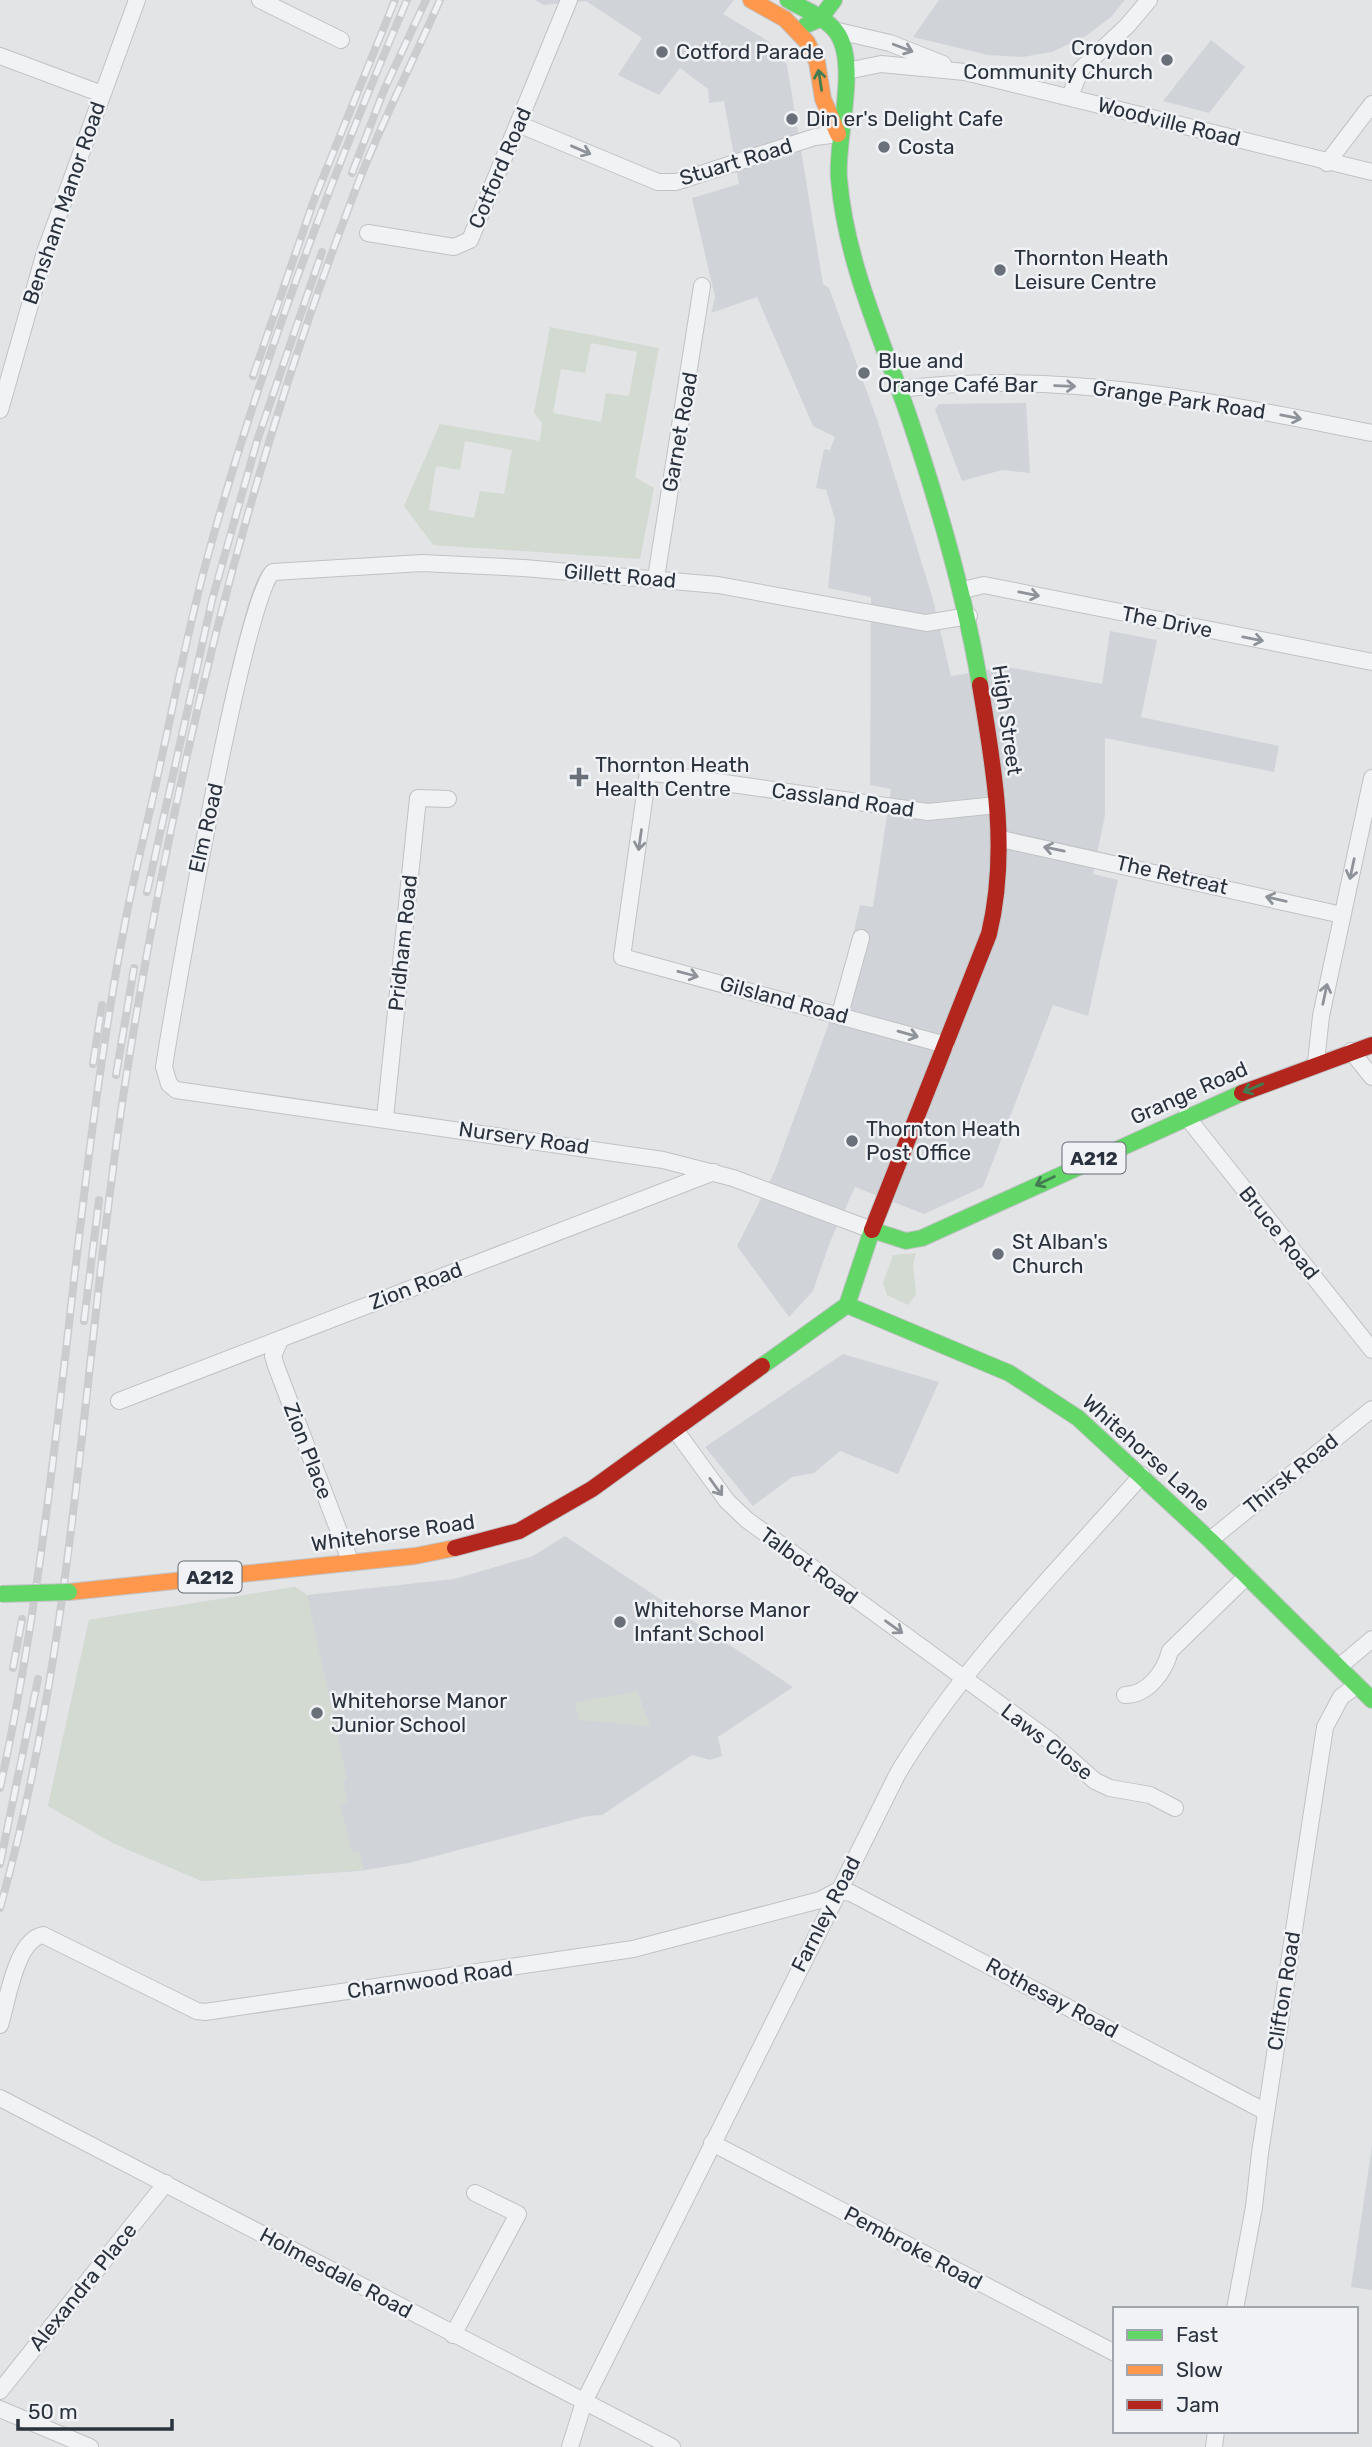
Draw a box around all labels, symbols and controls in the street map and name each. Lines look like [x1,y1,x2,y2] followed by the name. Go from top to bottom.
[963,35,1153,84] place label: Croydon Community Church
[676,39,824,64] place label: Cotford Parade
[891,43,913,56] one-way arrow
[654,44,670,60] marker: Cotford Parade
[1159,52,1175,68] marker: Croydon Community Church
[813,69,826,92] one-way arrow
[1095,92,1243,151] street label: Woodville Road
[17,98,110,308] street label: Bensham Manor Road
[463,103,536,232] street label: Cotford Road
[806,106,1003,131] place label: Din er's Delight Cafe
[784,111,800,127] marker: Din er's Delight Cafe
[676,133,795,191] street label: Stuart Road
[898,134,955,159] place label: Costa
[876,139,892,155] marker: Costa
[570,144,592,157] one-way arrow
[1014,245,1169,294] place label: Thornton Heath Leisure Centre
[992,262,1008,278] marker: Thornton Heath Leisure Centre
[878,348,1038,397] place label: Blue and Orange Café Bar
[856,365,872,381] marker: Blue and Orange Café Bar
[657,370,702,494] street label: Garnet Road
[1091,375,1267,424] street label: Grange Park Road
[1054,380,1077,393] one-way arrow
[1279,410,1302,424] one-way arrow
[563,558,677,593] street label: Gillett Road
[1017,588,1040,601] one-way arrow
[1120,600,1215,643] street label: The Drive
[1241,632,1264,646] one-way arrow
[987,663,1028,777] street label: High Street
[595,752,750,801] place label: Thornton Heath Health Centre
[569,767,589,787] marker: Thornton Heath Health Centre
[770,777,916,822] street label: Cassland Road
[183,781,228,875] street label: Elm Road
[633,828,646,851] one-way arrow
[1043,842,1066,856] one-way arrow
[1114,849,1231,900] street label: The Retreat
[1345,857,1359,880] one-way arrow
[383,874,422,1012] street label: Pridham Road
[1265,892,1288,906] one-way arrow
[676,968,699,981] one-way arrow
[717,970,851,1029] street label: Gilsland Road
[1319,983,1333,1006] one-way arrow
[897,1028,919,1041] one-way arrow
[1126,1056,1251,1130] street label: Grange Road
[1242,1082,1264,1095] one-way arrow
[457,1116,591,1159] street label: Nursery Road
[866,1116,1021,1165] place label: Thornton Heath Post Office
[844,1133,860,1149] marker: Thornton Heath Post Office
[1062,1142,1126,1174] road number: A212
[1035,1175,1056,1188] one-way arrow
[1234,1181,1325,1284] street label: Bruce Road
[1012,1229,1108,1278] place label: St Alban's Church
[990,1246,1006,1262] marker: St Alban's Church
[366,1256,466,1315] street label: Zion Road
[1077,1389,1215,1516] street label: Whitehorse Lane
[279,1399,338,1503] street label: Zion Place
[1239,1428,1343,1519] street label: Thirsk Road
[709,1477,723,1496] one-way arrow
[310,1509,476,1556] street label: Whitehorse Road
[756,1522,863,1609] street label: Talbot Road
[178,1562,242,1592] road number: A212
[634,1597,810,1646] place label: Whitehorse Manor Infant School
[612,1614,628,1630] marker: Whitehorse Manor Infant School
[884,1620,903,1634] one-way arrow
[331,1688,507,1737] place label: Whitehorse Manor Junior School
[996,1698,1098,1785] street label: Laws Close
[309,1705,325,1721] marker: Whitehorse Manor Junior School
[786,1852,865,1976] street label: Farnley Road
[1262,1930,1305,2052] street label: Clifton Road
[982,1952,1123,2043] street label: Rothesay Road
[346,1956,514,2004] street label: Charnwood Road
[840,2201,987,2295] street label: Pembroke Road
[24,2218,142,2355] street label: Alexandra Place
[256,2222,417,2323] street label: Holmesdale Road
[1113,2307,1358,2433] legend
[1176,2322,1218,2347] text: Fast
[1176,2357,1223,2382] text: Slow
[18,2388,172,2432] scale bar
[1176,2392,1220,2417] text: Jam
[28,2399,78,2424] text: 50 m

